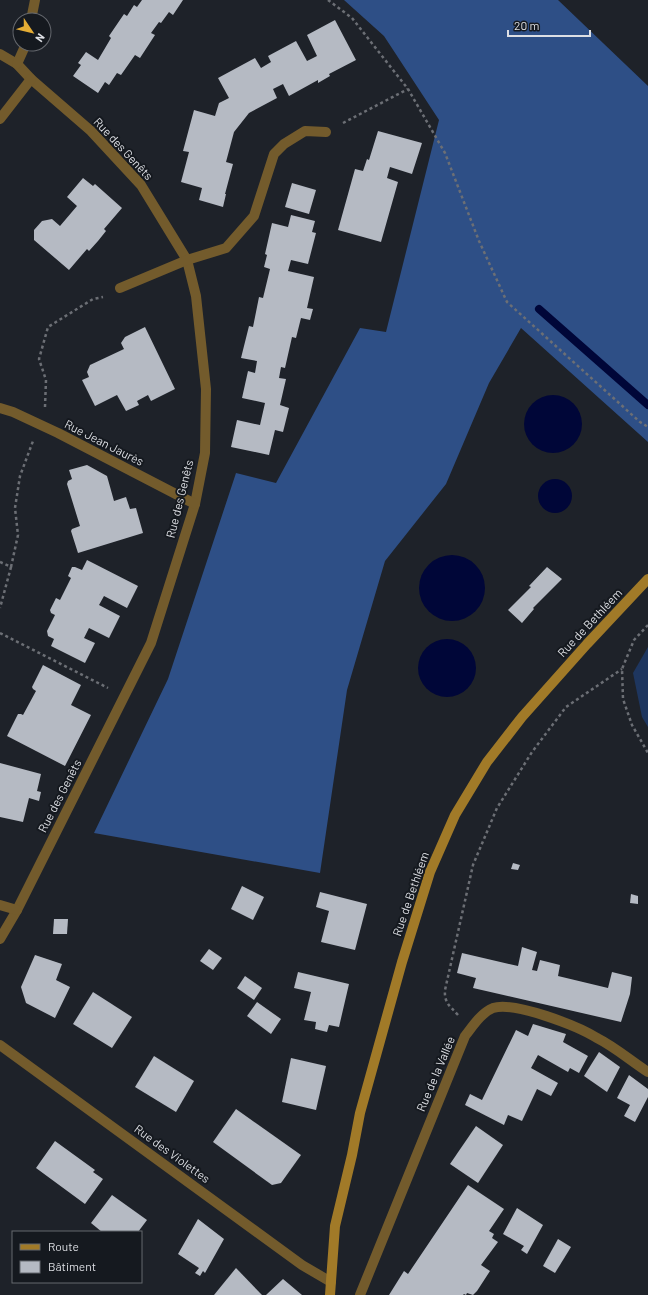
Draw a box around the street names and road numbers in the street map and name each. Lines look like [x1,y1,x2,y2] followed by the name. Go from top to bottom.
[91,114,156,183] street label: Rue des Genêts
[63,416,146,468] street label: Rue Jean Jaurès
[163,458,196,539] street label: Rue des Genêts
[554,585,624,659] street label: Rue de Bethléem
[35,756,84,834] street label: Rue des Genêts
[389,850,431,938] street label: Rue de Bethléem
[413,1034,457,1113] street label: Rue de la Vallée
[132,1121,213,1185] street label: Rue des Violettes

